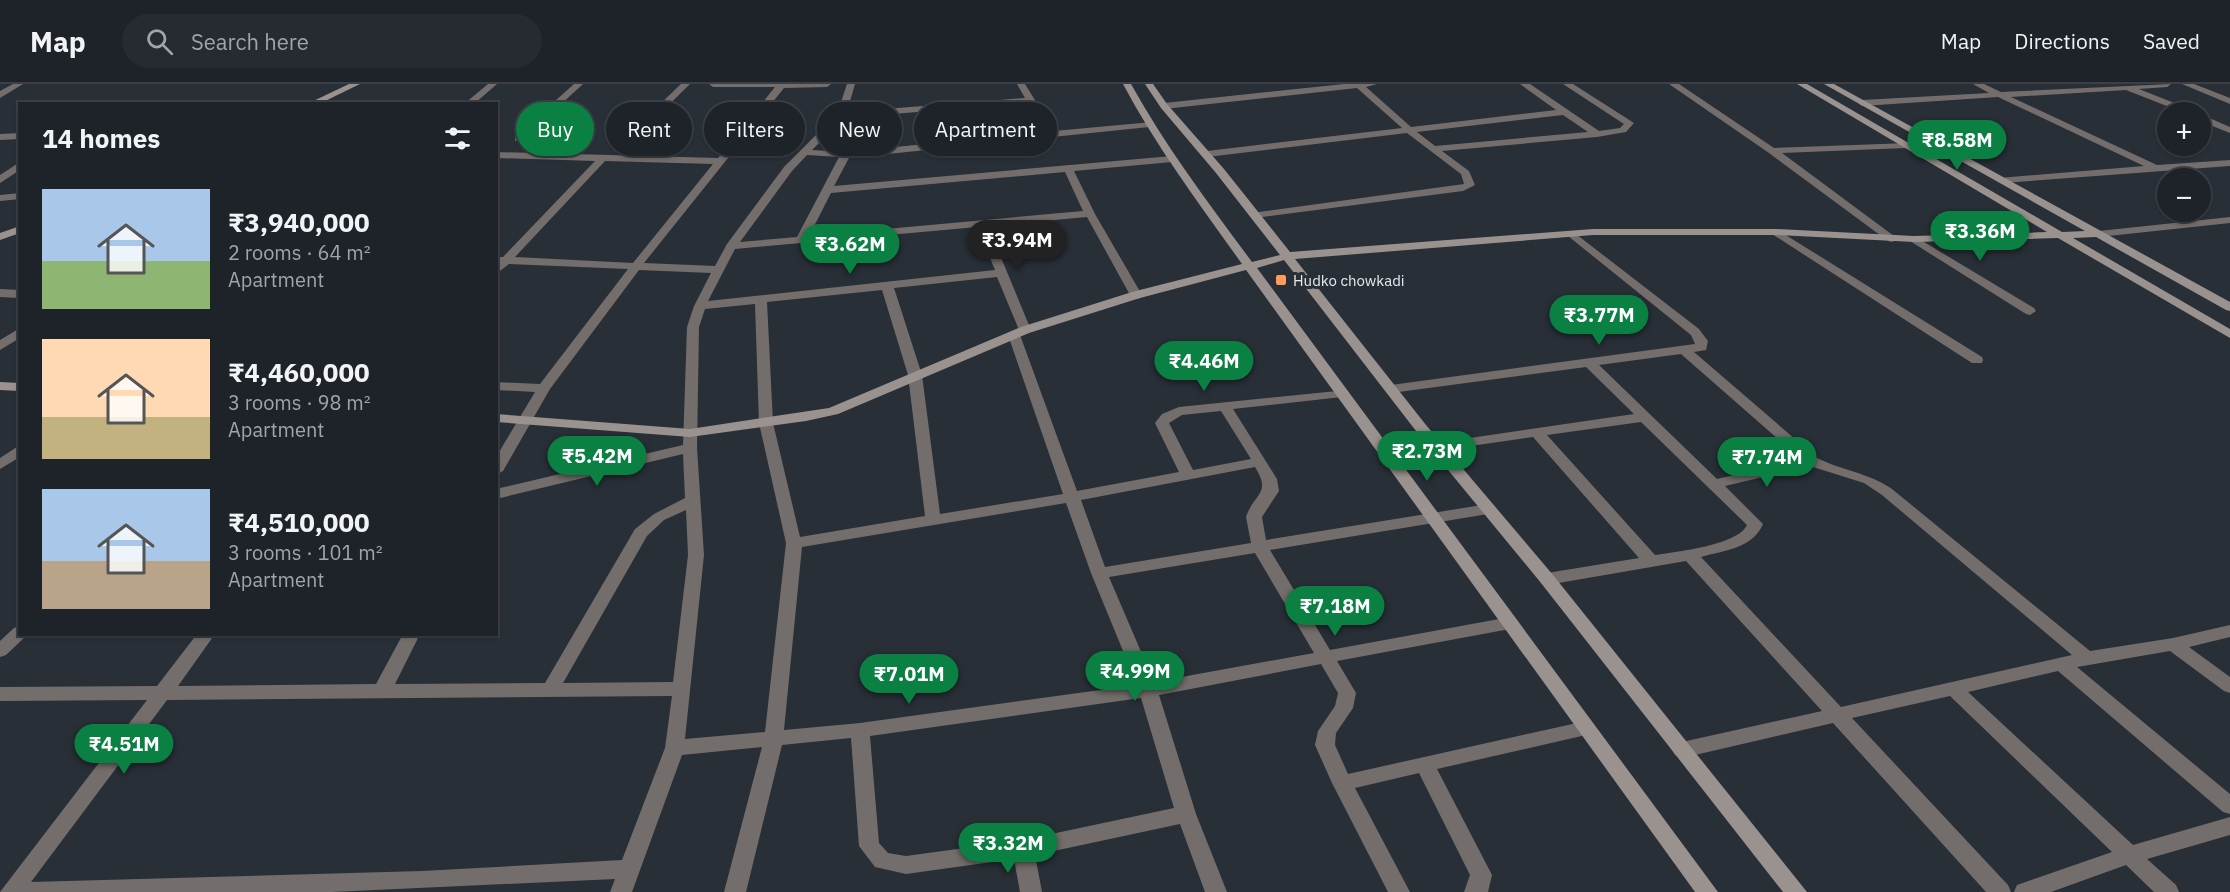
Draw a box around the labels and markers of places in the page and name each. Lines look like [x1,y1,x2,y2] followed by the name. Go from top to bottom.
[1908,120,2006,171] pin: ₹8.58M
[1931,211,2029,262] pin: ₹3.36M
[968,220,1066,271] pin: ₹3.94M
[801,224,899,275] pin: ₹3.62M
[1293,271,1405,290] place label: Hudko chowkadi
[1274,273,1288,287] marker: Hudko chowkadi
[1550,295,1648,346] pin: ₹3.77M
[1155,341,1253,392] pin: ₹4.46M
[1378,431,1476,482] pin: ₹2.73M
[548,436,646,487] pin: ₹5.42M
[1718,437,1816,488] pin: ₹7.74M
[1286,586,1384,637] pin: ₹7.18M
[1086,651,1184,702] pin: ₹4.99M
[860,654,958,705] pin: ₹7.01M
[75,724,173,775] pin: ₹4.51M
[959,823,1057,874] pin: ₹3.32M

